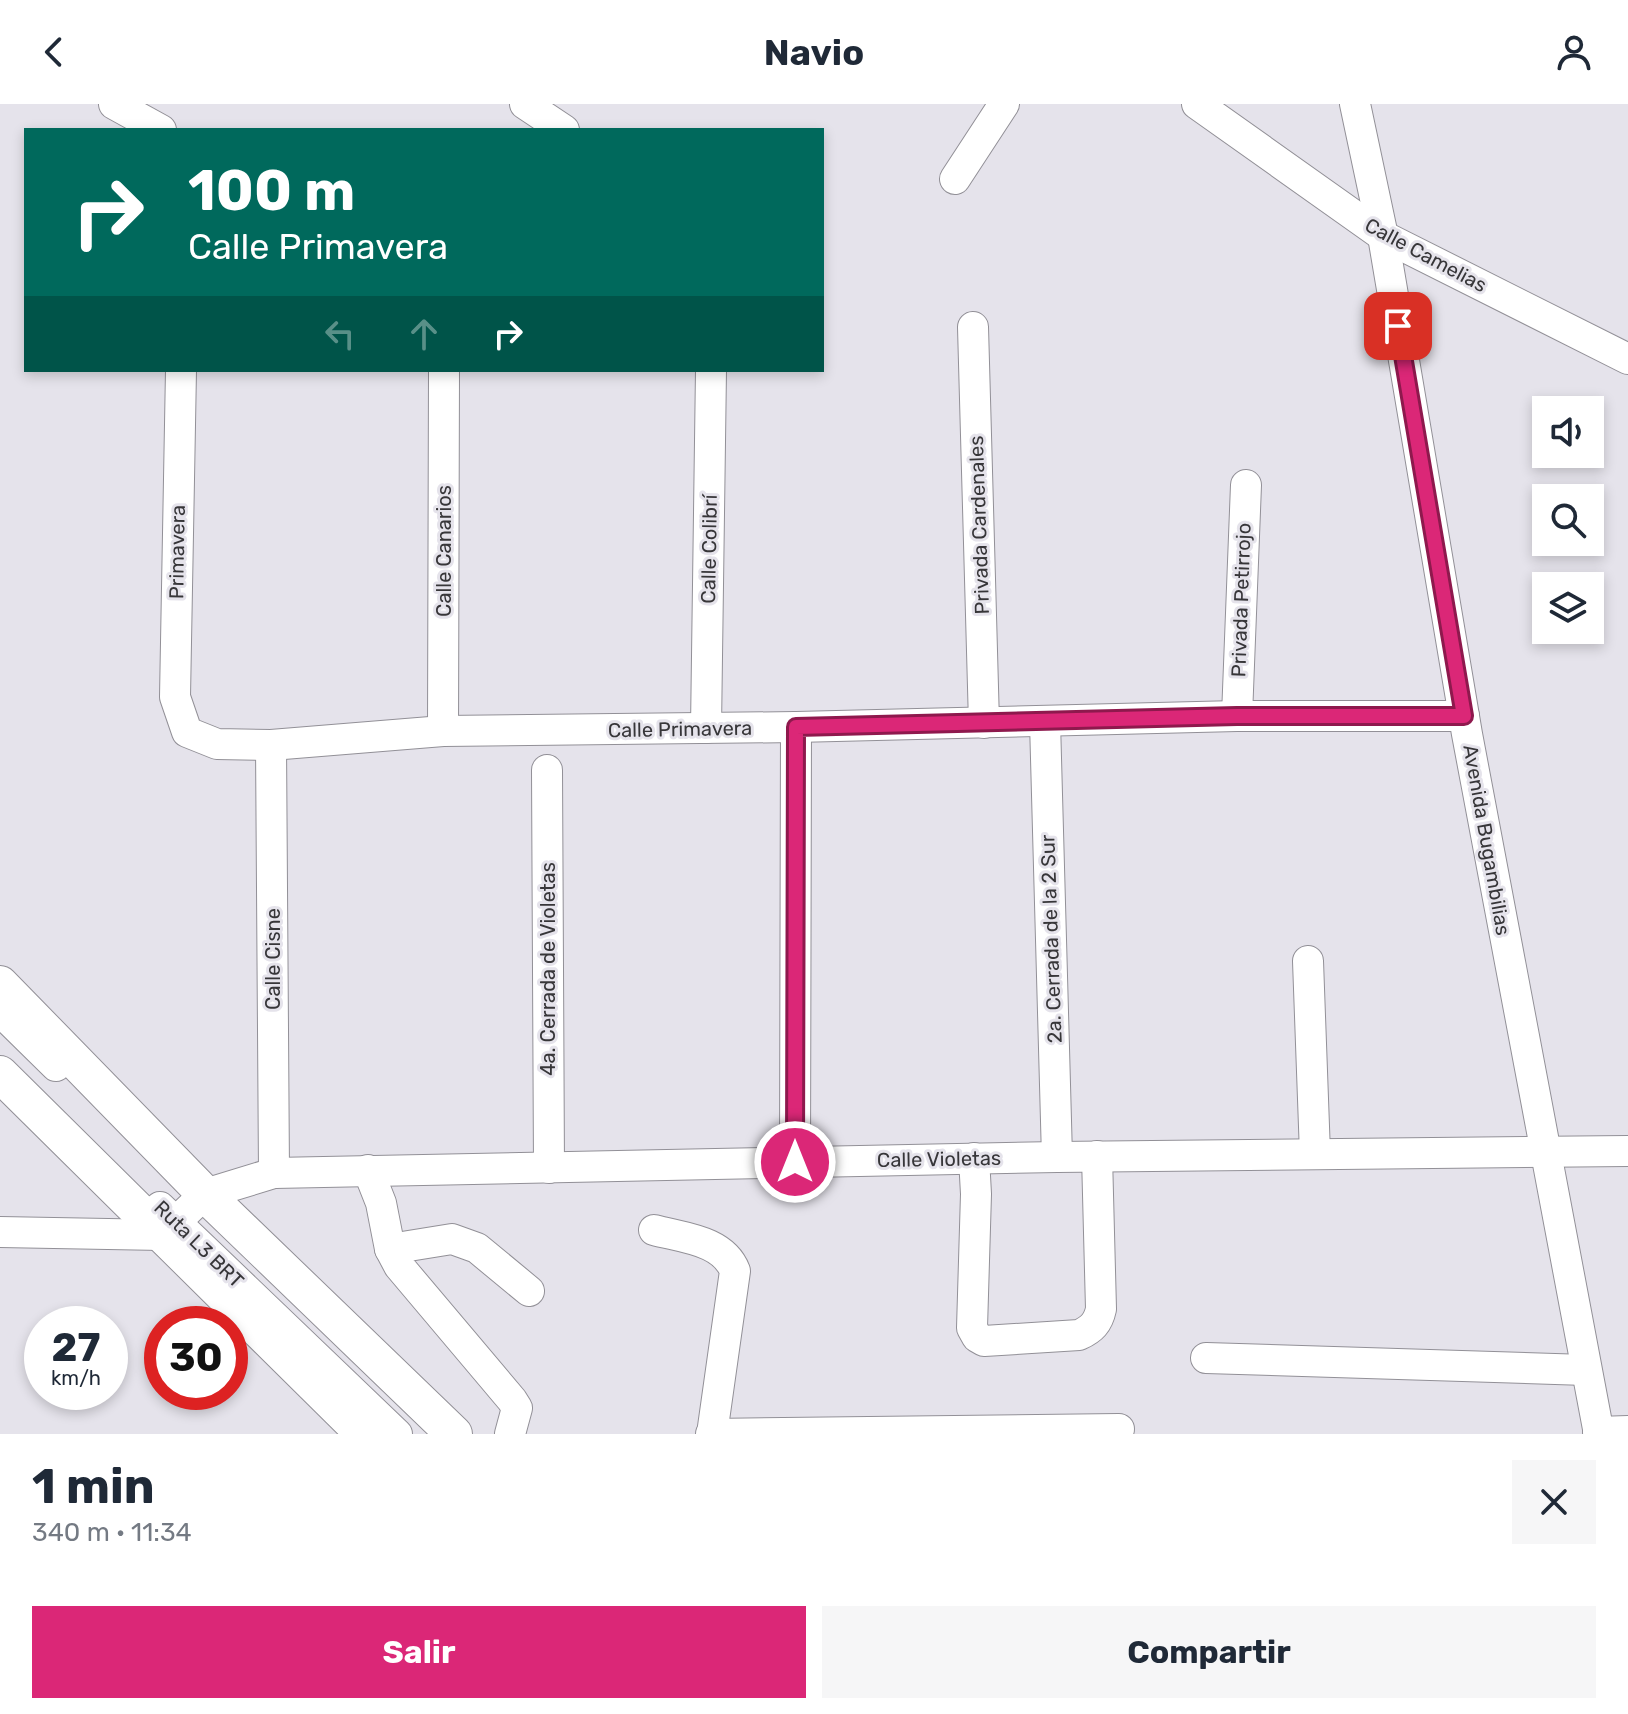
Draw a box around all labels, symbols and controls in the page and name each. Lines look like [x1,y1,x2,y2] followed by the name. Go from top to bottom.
[32,30,76,74] icon: back
[1552,30,1596,74] icon: person
[764,31,864,74] text: Navio
[188,158,355,224] text: 100 m
[56,160,160,264] icon: right
[1361,213,1491,297] street label: Calle Camelias
[188,225,448,268] text: Calle Primavera
[1364,292,1432,360] pin
[1376,304,1420,348] icon: arrive
[318,312,362,356] icon: left
[402,312,446,356] icon: ahead
[486,312,530,356] icon: right
[1532,396,1604,644] map controls
[1532,396,1604,468] button: sound
[964,435,994,615] street label: Privada Cardenales
[1532,484,1604,556] button: search
[432,485,456,617] street label: Calle Canarios
[696,493,722,604] street label: Calle Colibrí
[164,505,190,599] street label: Primavera
[1226,522,1256,678] street label: Privada Petirrojo
[1532,572,1604,644] button: layers
[608,716,752,742] street label: Calle Primavera
[1458,743,1516,937] street label: Avenida Bugambilias
[1035,834,1067,1044] street label: 2a. Cerrada de la 2 Sur
[536,862,560,1076] street label: 4a. Cerrada de Violetas
[261,908,285,1010] street label: Calle Cisne
[753,1120,837,1204] position arrow
[877,1146,1001,1172] street label: Calle Violetas
[149,1195,249,1293] street label: Ruta L3 BRT
[144,1306,248,1410] speed limit sign: 30
[52,1324,100,1371] text: 27
[51,1366,101,1390] text: km/h
[32,1458,155,1515] text: 1 min
[1512,1460,1596,1544] button: close
[32,1517,192,1548] text: 340 m · 11:34
[32,1606,806,1698] button: Salir
[822,1606,1596,1698] button: Compartir

